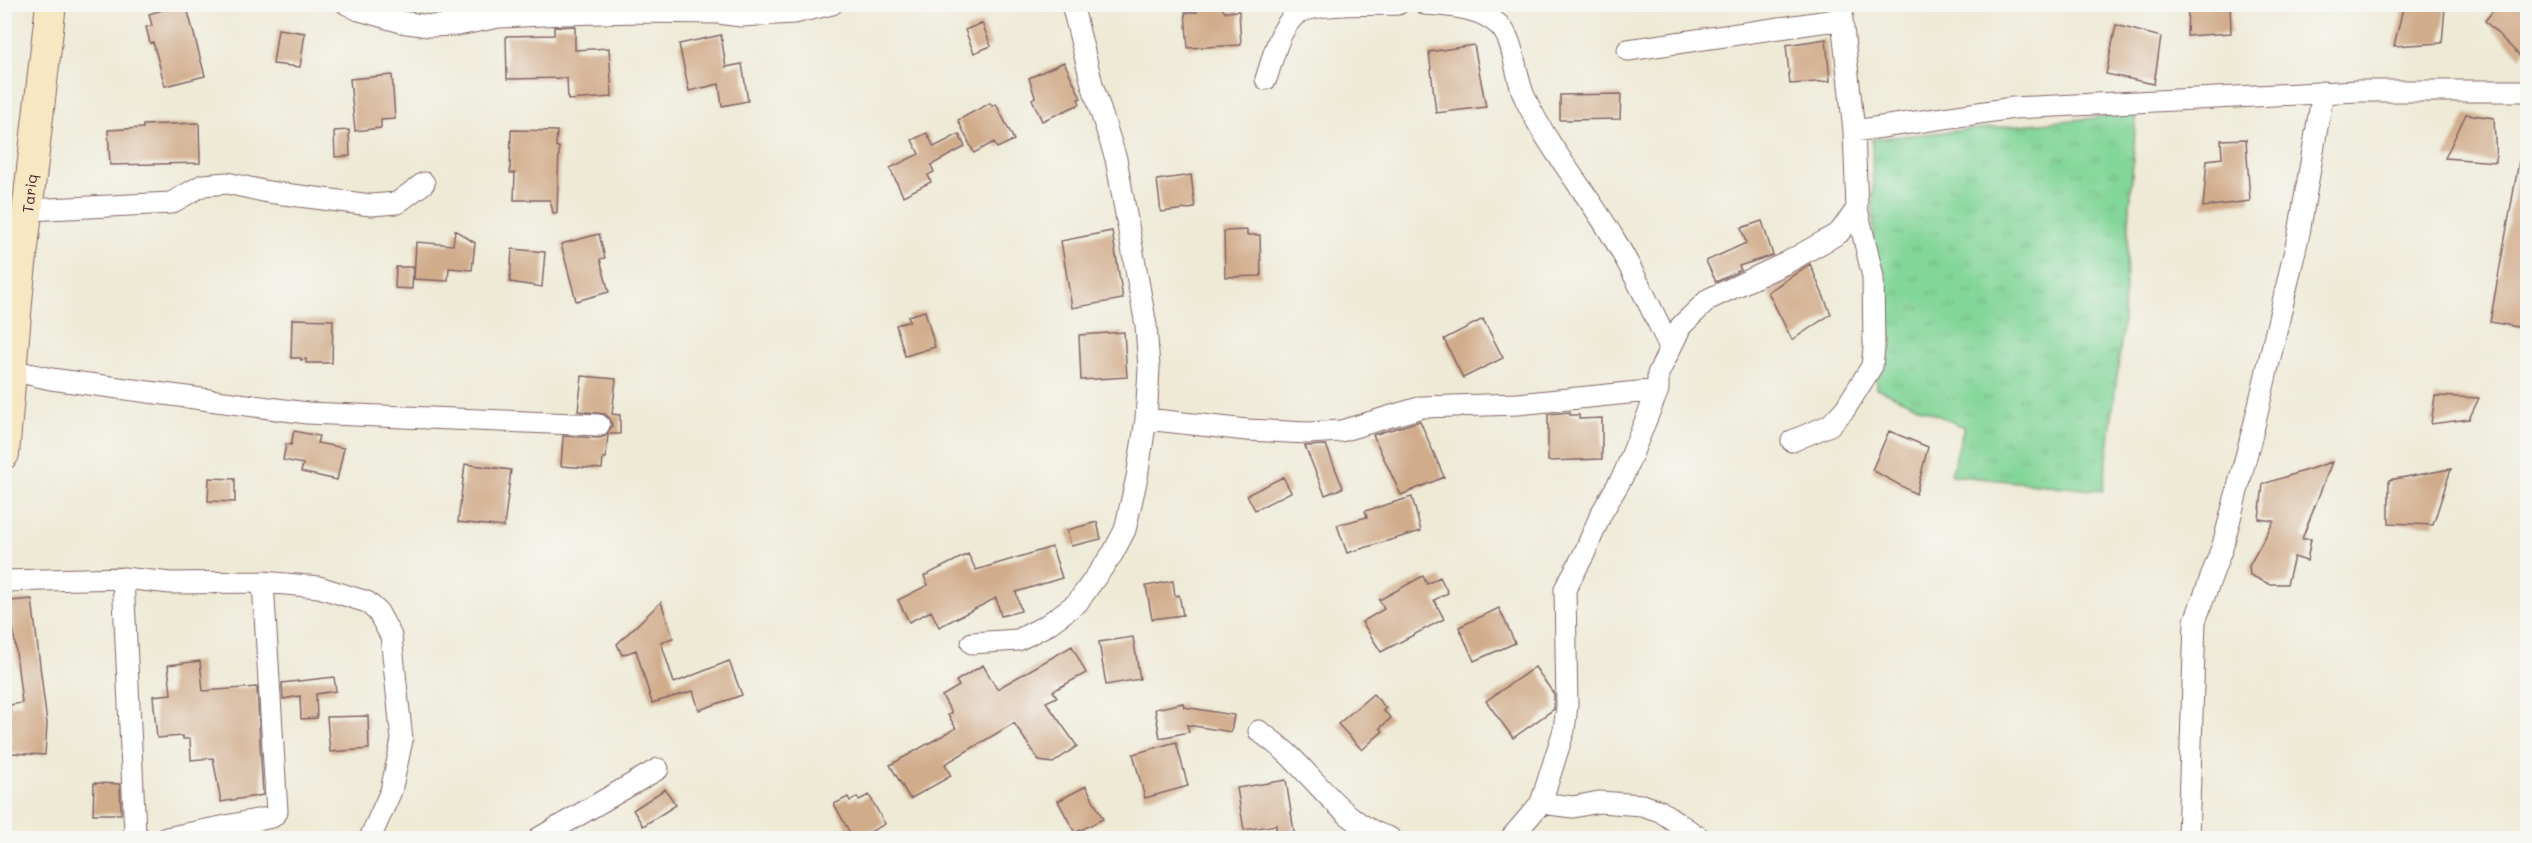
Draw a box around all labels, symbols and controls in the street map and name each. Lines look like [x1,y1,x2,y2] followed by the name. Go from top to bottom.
[17,172,41,214] street label: Tariq

